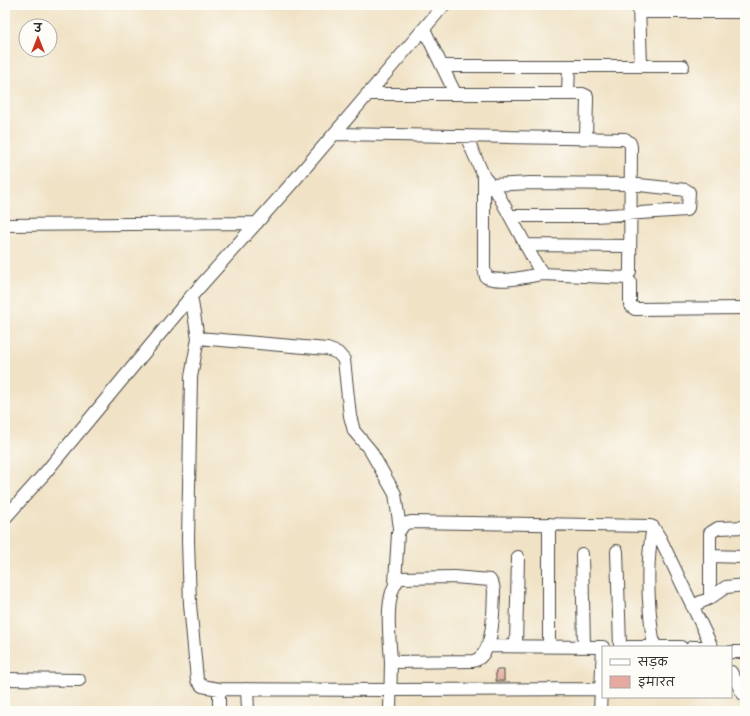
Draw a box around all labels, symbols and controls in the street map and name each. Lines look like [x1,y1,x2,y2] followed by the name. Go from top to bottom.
[18,18,58,58] north arrow
[33,22,43,36] text: उ
[602,646,732,698] legend
[637,655,669,671] text: सड़क
[638,675,676,691] text: इमारत

